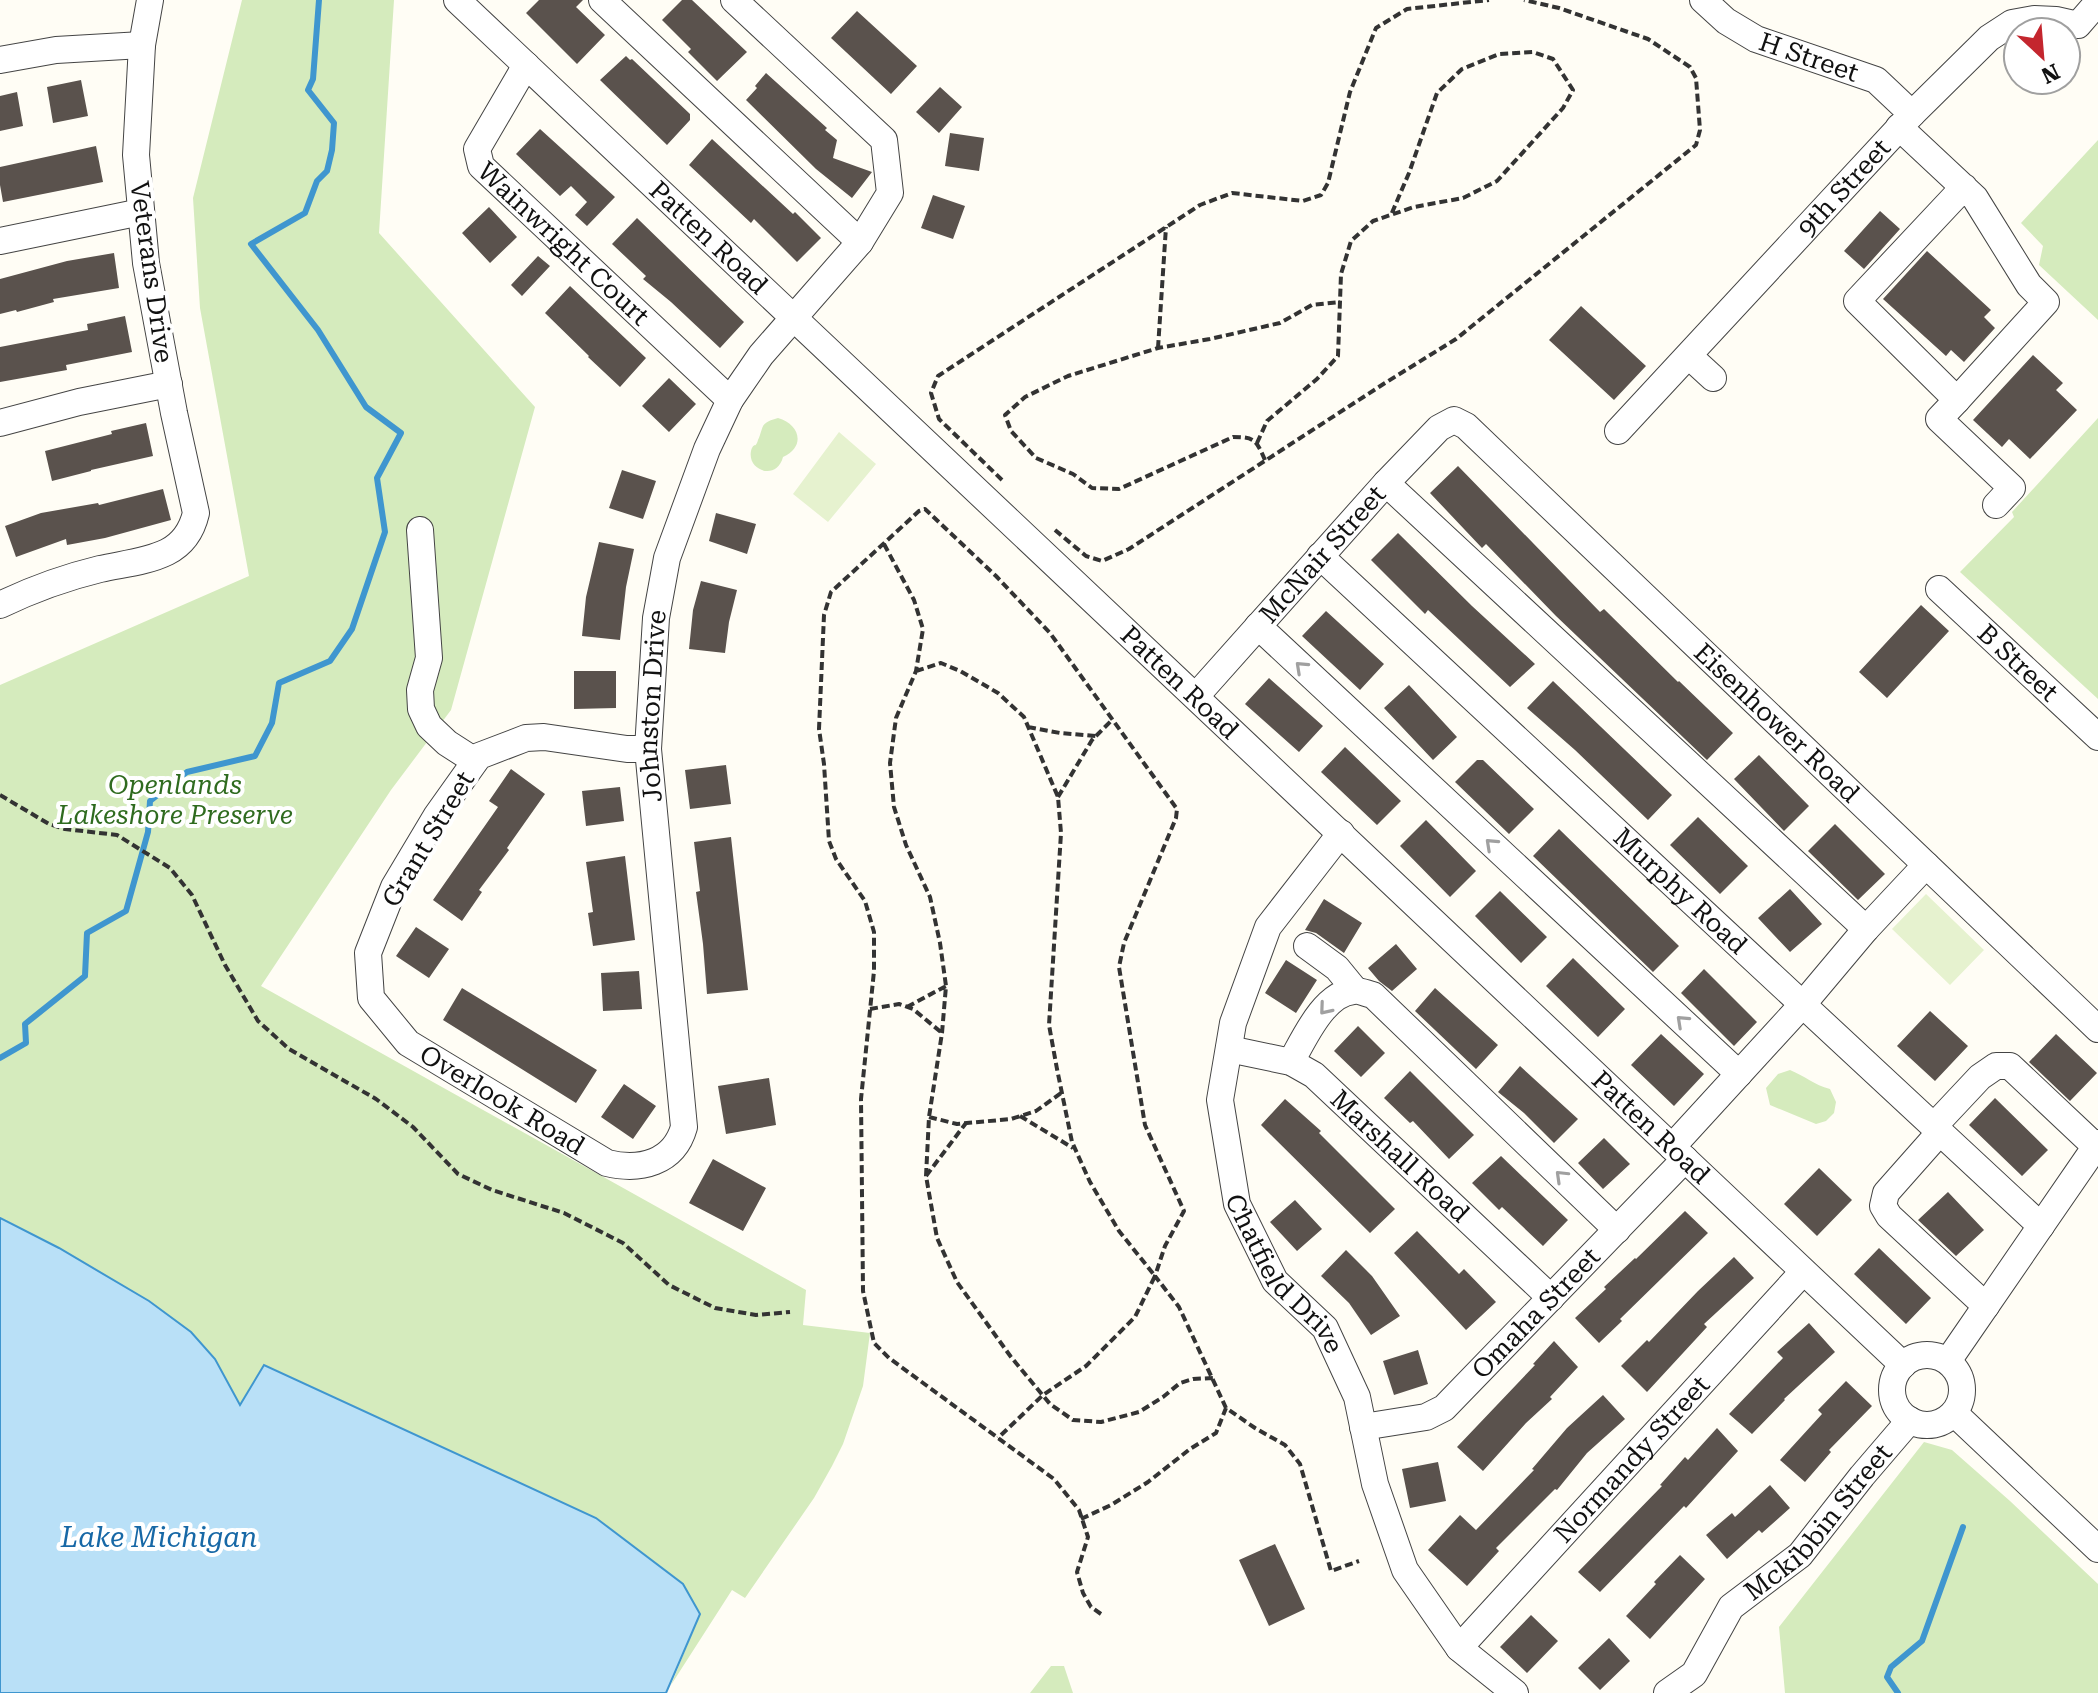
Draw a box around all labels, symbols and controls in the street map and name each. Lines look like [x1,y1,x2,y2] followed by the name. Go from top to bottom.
[2002,16,2082,96] north arrow
[1755,26,1863,88] street label: H Street
[2037,59,2064,88] text: N
[1791,132,1897,243] street label: 9th Street
[472,156,656,332] street label: Wainwright Court
[643,175,774,300] street label: Patten Road
[124,179,180,365] street label: Veterans Drive
[1253,479,1392,629] street label: McNair Street
[633,607,672,804] street label: Johnston Drive
[1972,618,2065,707] street label: B Street
[1115,620,1245,745] street label: Patten Road
[1688,637,1866,809] street label: Eisenhower Road
[1296,661,1310,676] one-way arrow
[376,766,480,912] street label: Grant Street
[56,770,293,830] park label: Openlands Lakeshore Preserve
[1608,822,1753,960] street label: Murphy Road
[1486,839,1501,853] one-way arrow
[1320,1000,1335,1015] one-way arrow
[1677,1016,1691,1030] one-way arrow
[414,1039,591,1161] street label: Overlook Road
[1586,1064,1716,1190] street label: Patten Road
[1325,1084,1476,1229] street label: Marshall Road
[1556,1171,1570,1185] one-way arrow
[1221,1192,1349,1358] street label: Chatfield Drive
[1466,1241,1606,1385] street label: Omaha Street
[1548,1369,1716,1549] street label: Normandy Street
[1738,1438,1898,1607] street label: Mckibbin Street
[60,1521,257,1554] water label: Lake Michigan

